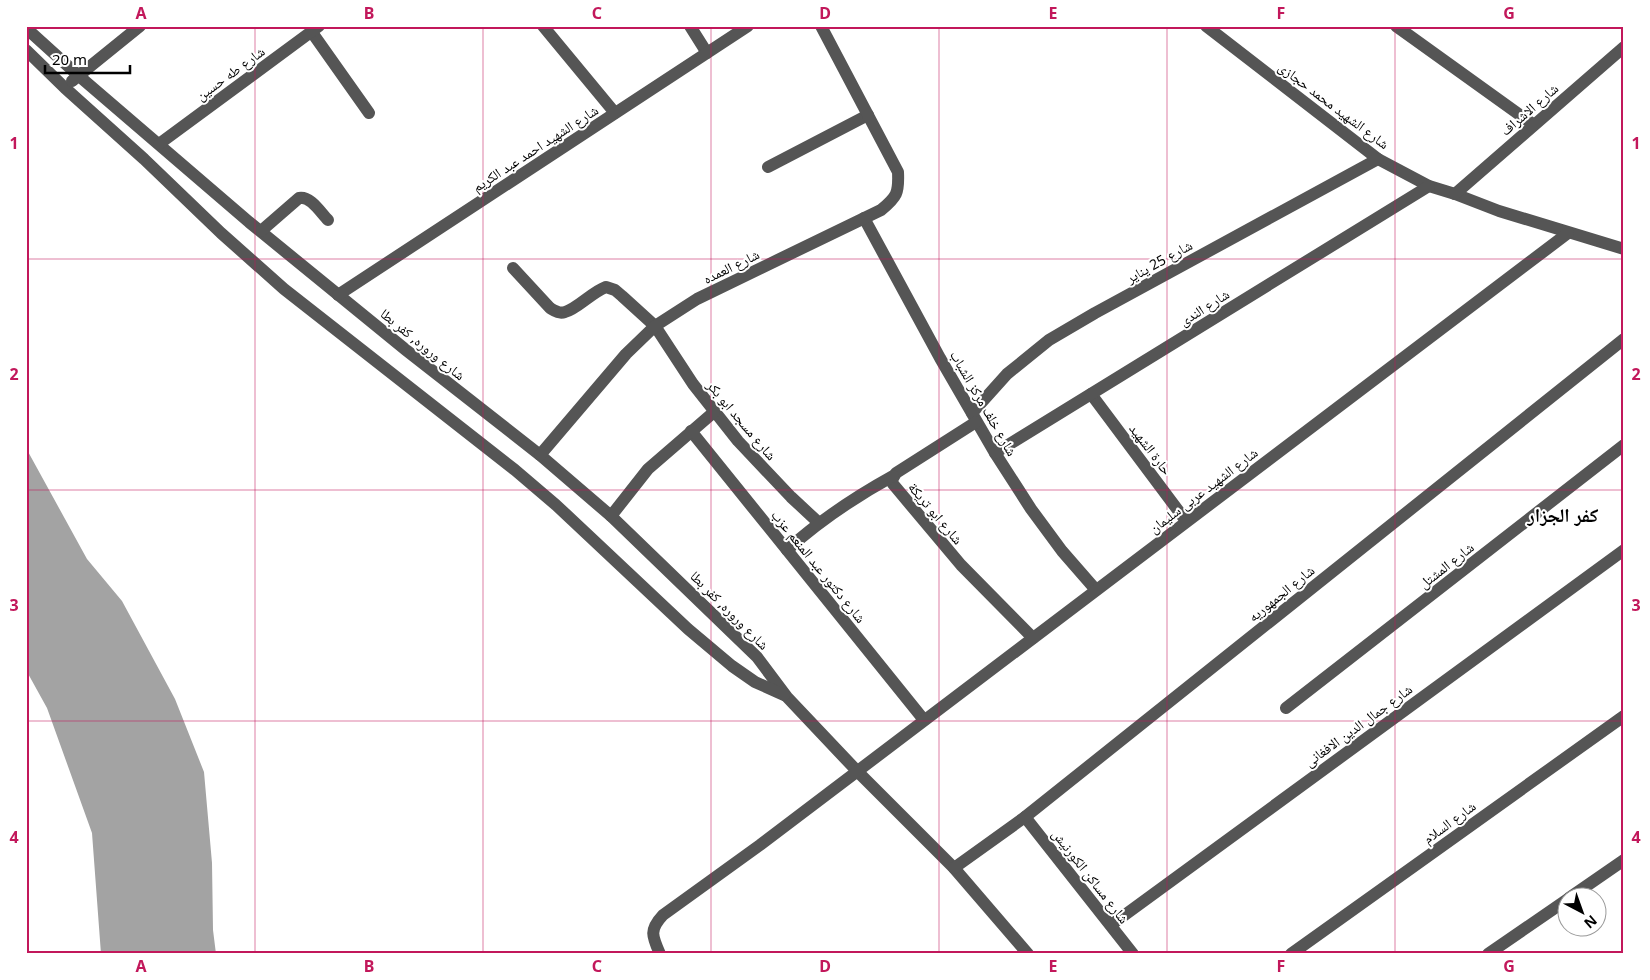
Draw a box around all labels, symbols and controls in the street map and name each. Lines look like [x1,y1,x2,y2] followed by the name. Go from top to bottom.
[135,2,147,24] text: A
[364,2,374,24] text: B
[592,2,602,24] text: C
[819,2,831,24] text: D
[1049,2,1058,24] text: E
[1277,2,1285,24] text: F
[1503,2,1515,24] text: G
[45,42,130,74] scale bar
[192,42,269,105] street label: شارع طه حسين
[52,49,87,69] text: 20 m
[1274,57,1393,154] street label: شارع الشهيد محمد حجازى
[1496,79,1563,140] street label: شارع الاشراف
[468,100,602,197] street label: شارع الشهيد احمد عبد الكريم
[9,132,19,154] text: 1
[1631,132,1641,154] text: 1
[1122,235,1196,288] street label: شارع 25 يناير
[700,244,763,289] street label: شارع العمده
[1175,284,1233,331] street label: شارع الندى
[376,304,469,385] street label: شارع وروره, كفر بطا
[945,347,1022,460] street label: شارع خلف مركز الشباب
[9,363,19,385] text: 2
[1631,363,1641,385] text: 2
[702,375,781,465] street label: شارع مسجد ابو بكر
[1125,419,1177,479] street label: حارة الشهيد
[1145,443,1262,538] street label: شارع الشهيد عربى سليمان
[904,478,968,549] street label: شارع ابو تريكة
[1527,502,1599,528] district label: كفر الجزار
[767,505,871,627] street label: شارع دكتور عبد المنعم عزب
[1415,538,1478,593] street label: شارع المشتل
[1244,560,1319,626] street label: شارع الجمهوريه
[686,567,773,654] street label: شارع وروره, كفر بطا
[9,594,19,616] text: 3
[1631,594,1641,616] text: 3
[1300,679,1416,771] street label: شارع جمال الدين الافغانى
[1419,796,1480,848] street label: شارع السلام
[1047,825,1134,928] street label: شارع مساكن الكورنيش
[9,826,19,848] text: 4
[1631,826,1641,848] text: 4
[1558,888,1608,938] north arrow
[1580,911,1601,933] text: N
[135,955,147,977] text: A
[364,955,374,977] text: B
[592,955,602,977] text: C
[819,955,831,977] text: D
[1049,955,1058,977] text: E
[1277,955,1285,977] text: F
[1503,955,1515,977] text: G

